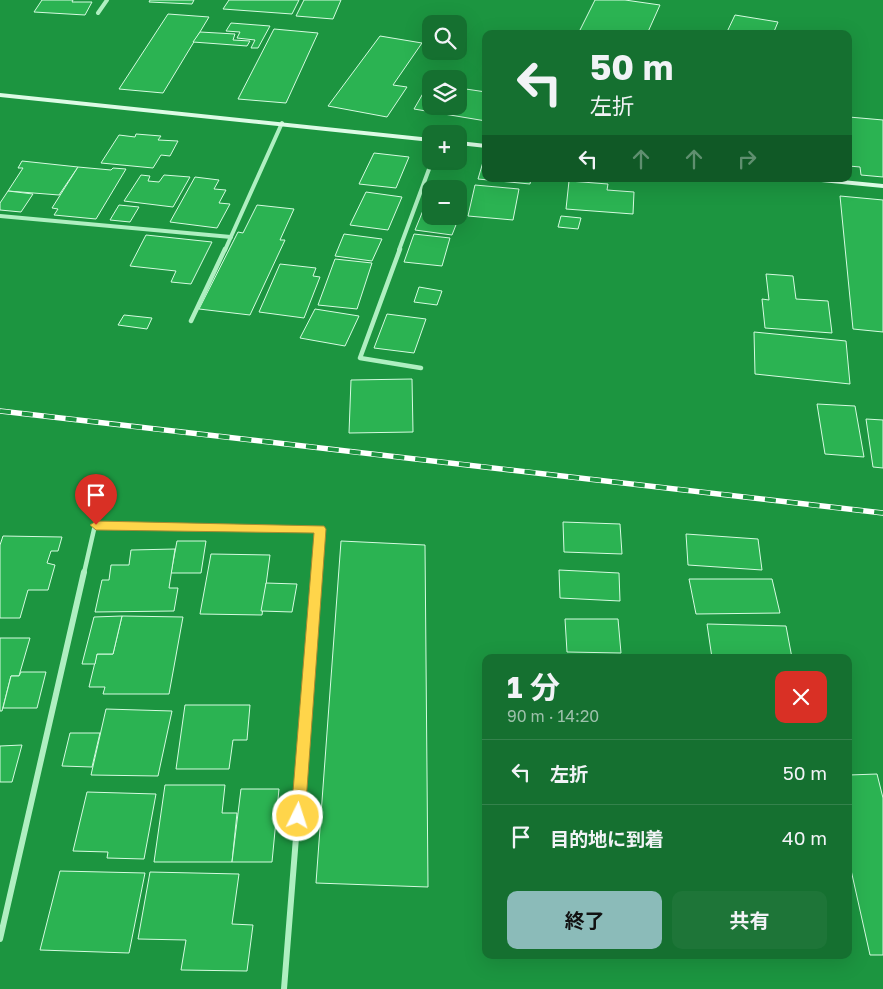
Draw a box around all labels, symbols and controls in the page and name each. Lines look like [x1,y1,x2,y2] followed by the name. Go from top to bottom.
[422,15,467,225] map controls
[422,15,467,60] button: search
[590,46,673,88] text: 50 m
[507,50,572,115] icon: left
[422,70,467,115] button: layers
[590,92,634,119] text: 左折
[422,125,467,170] button: +
[574,145,602,173] icon: left
[627,145,655,173] icon: ahead
[680,145,708,173] icon: ahead
[733,145,761,173] icon: right
[422,180,467,225] button: −
[75,474,117,525] pin
[82,481,110,509] icon: arrive
[507,669,560,705] text: 1 分
[775,671,827,723] button: close
[507,706,599,726] text: 90 m · 14:20
[507,758,535,786] icon: left
[783,761,827,784] text: 50 m
[550,762,588,785] text: 左折
[271,789,323,841] position arrow
[507,823,535,851] icon: arrive
[782,826,827,849] text: 40 m
[550,827,664,850] text: 目的地に到着
[507,891,662,949] button: 終了
[672,891,827,949] button: 共有

